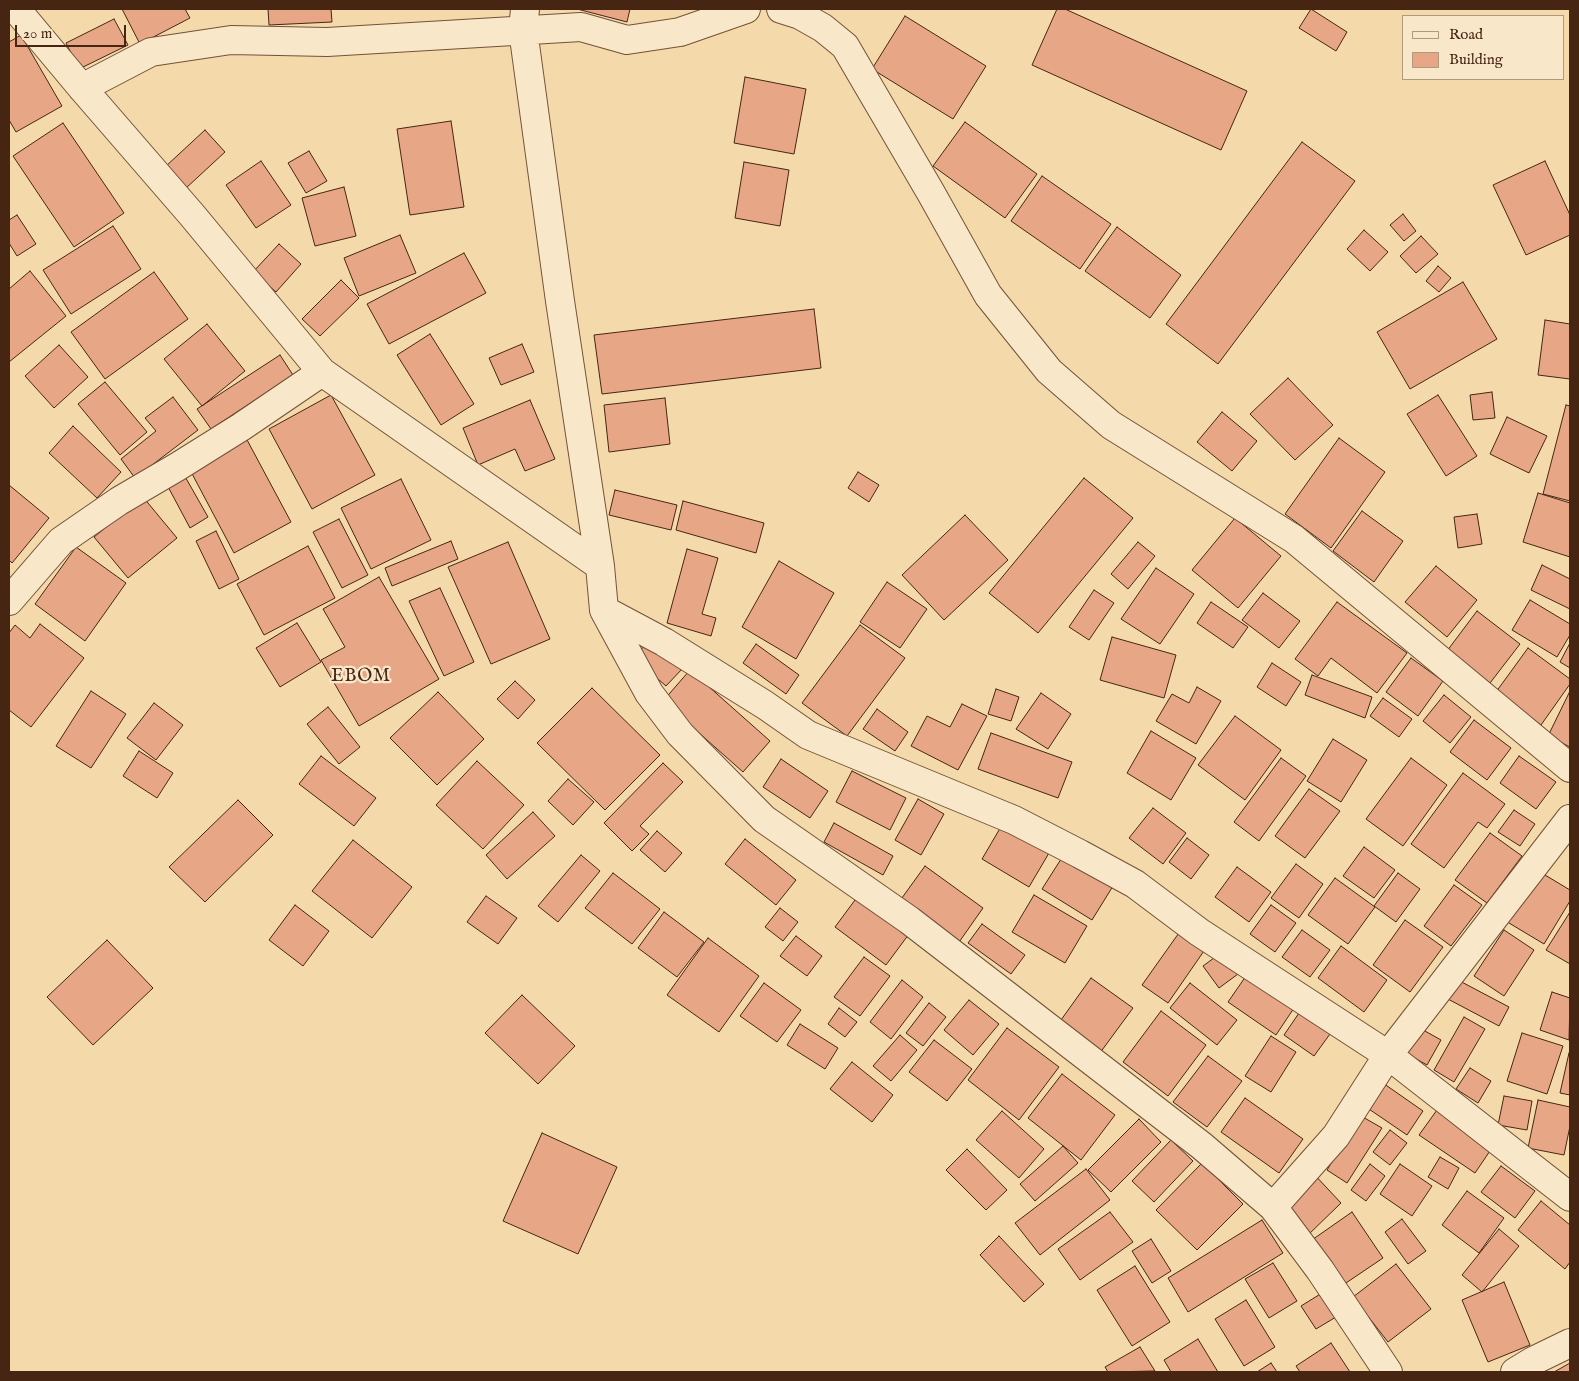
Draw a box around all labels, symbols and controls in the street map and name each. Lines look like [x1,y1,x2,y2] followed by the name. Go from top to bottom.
[18,15,129,47] scale bar
[1402,15,1564,80] legend
[23,24,52,43] text: 20 m
[1449,25,1483,44] text: Road
[1449,50,1503,69] text: Building
[330,666,392,688] district label: EBOM

